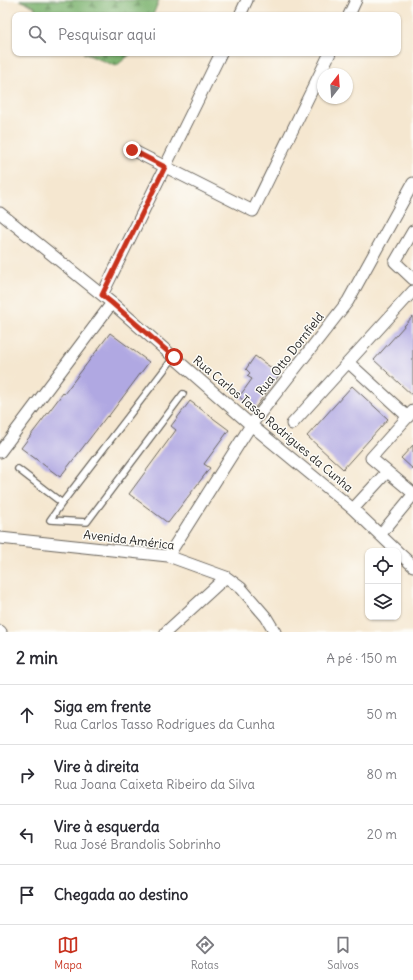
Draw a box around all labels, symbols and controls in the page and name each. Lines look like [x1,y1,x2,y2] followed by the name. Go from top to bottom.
[12,12,401,56] search box
[26,23,48,45] icon: search
[58,25,156,44] text: Pesquisar aqui
[317,68,353,104] north arrow
[123,141,141,159] route end
[253,309,327,398] street label: Rua Otto Dornfield
[165,348,183,366] route start
[190,352,356,495] street label: Rua Carlos Tasso Rodrigues da Cunha
[83,526,176,553] street label: Avenida América
[365,548,401,620] map controls
[365,548,401,584] button: locate
[365,584,401,620] button: layers
[16,647,58,669] text: 2 min
[326,650,397,667] text: A pé · 150 m
[54,697,151,716] text: Siga em frente
[16,704,38,726] icon: ahead
[366,706,397,723] text: 50 m
[54,716,275,733] text: Rua Carlos Tasso Rodrigues da Cunha
[54,757,139,776] text: Vire à direita
[16,764,38,786] icon: right
[366,766,397,783] text: 80 m
[54,776,255,793] text: Rua Joana Caixeta Ribeiro da Silva
[54,817,160,836] text: Vire à esquerda
[16,824,38,846] icon: left
[367,826,397,843] text: 20 m
[54,836,221,853] text: Rua José Brandolis Sobrinho
[16,884,38,906] icon: arrive
[54,885,188,904] text: Chegada ao destino
[54,934,82,972] tab: Mapa
[191,934,219,972] tab: Rotas
[327,934,359,972] tab: Salvos

